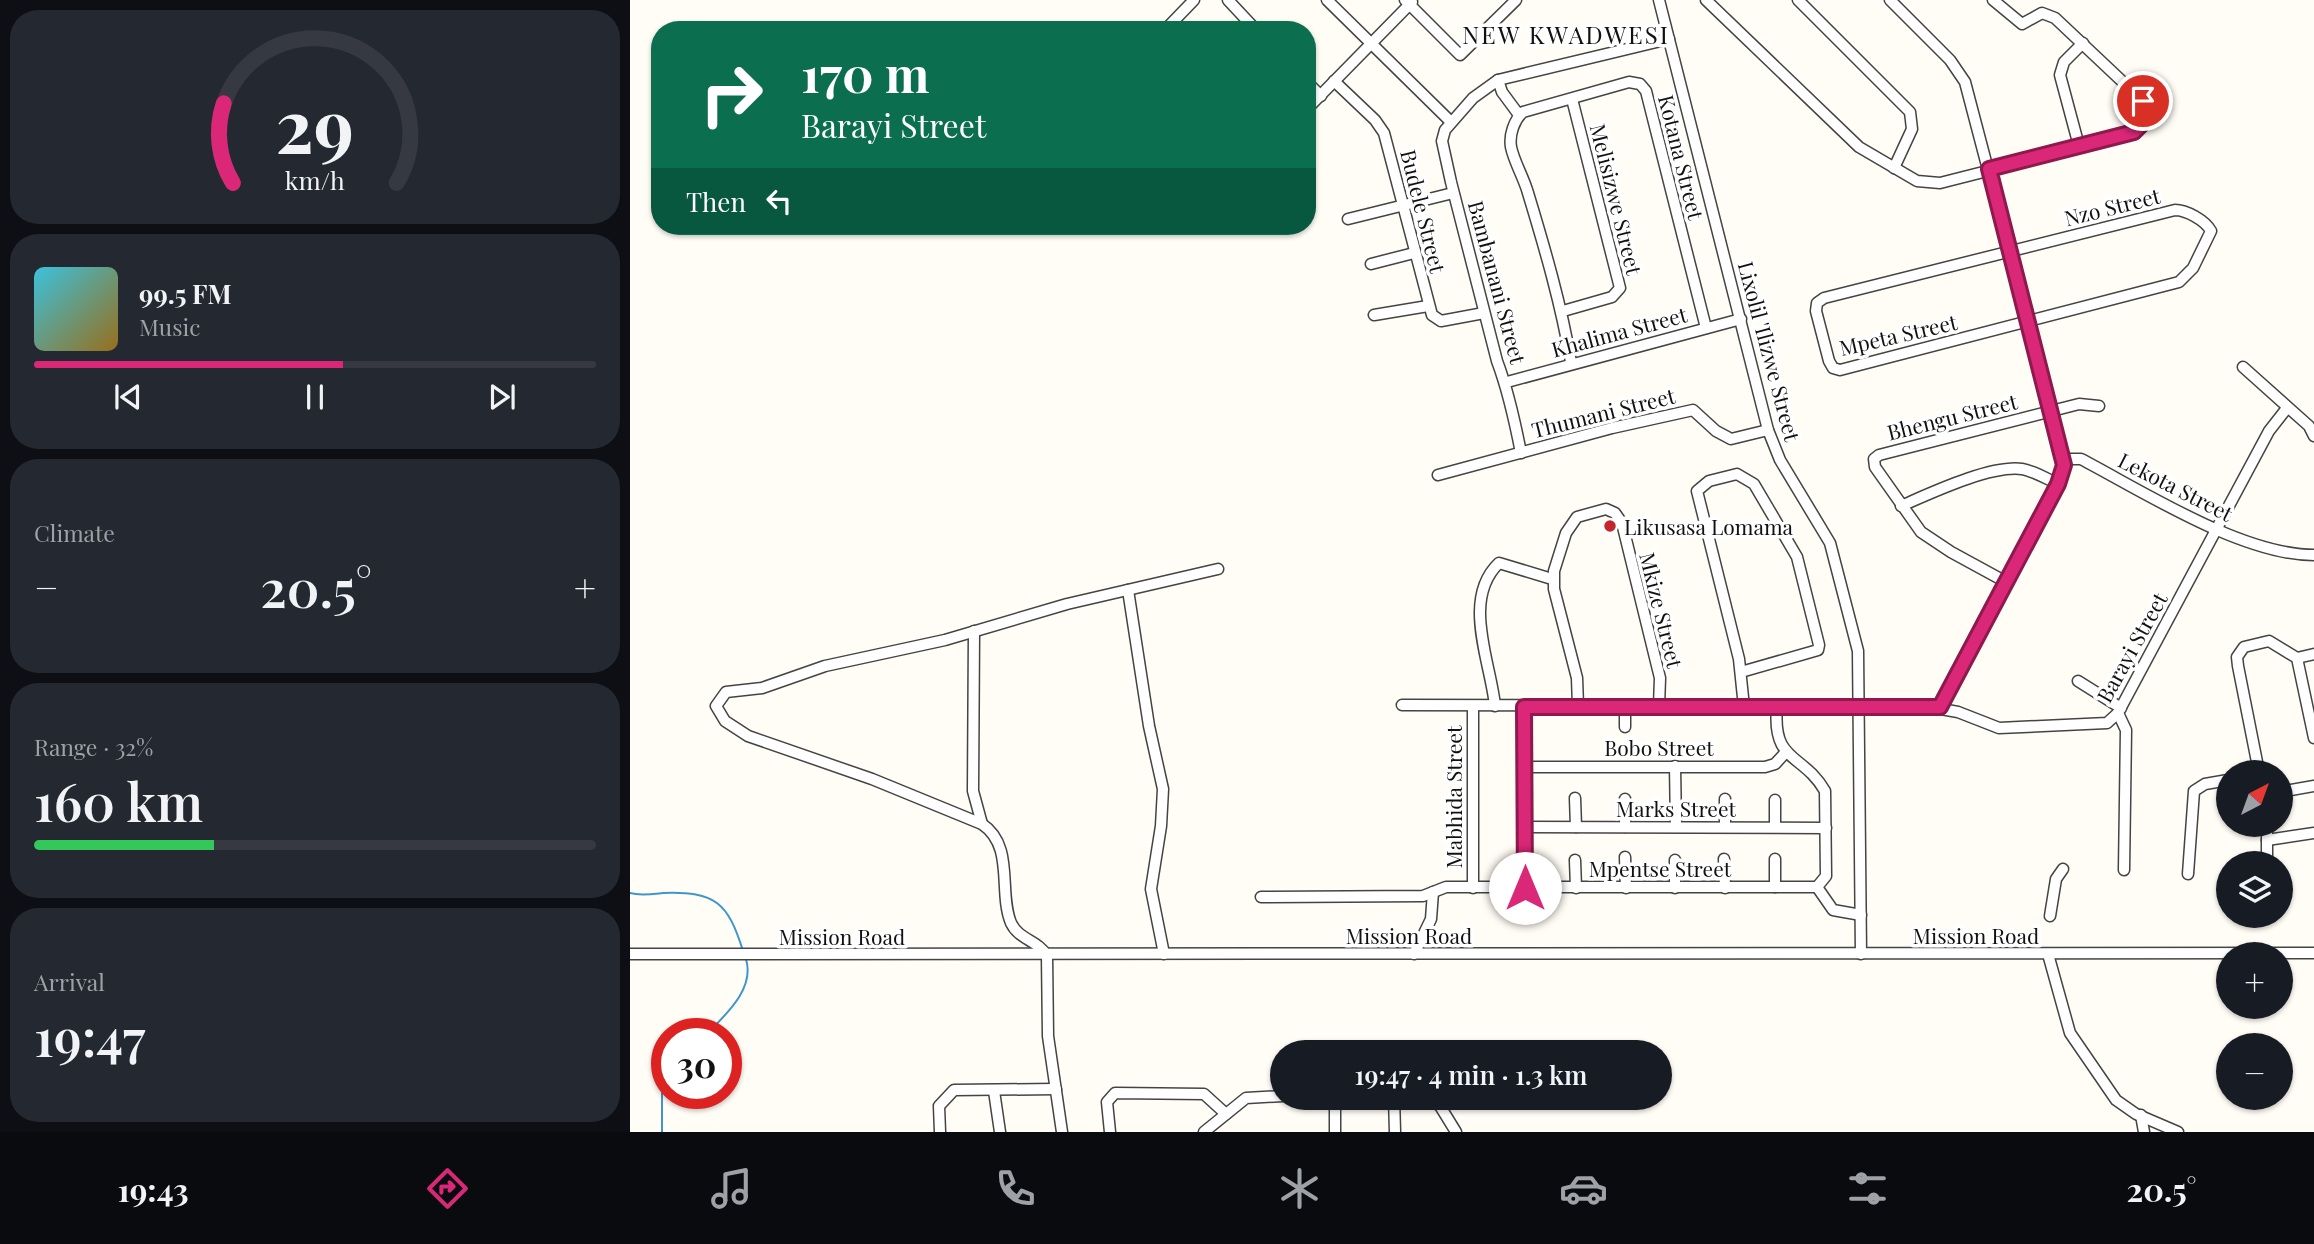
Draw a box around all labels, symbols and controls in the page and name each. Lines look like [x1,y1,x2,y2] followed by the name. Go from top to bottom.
[1462,18,1670,50] district label: NEW KWADWESI
[801,40,929,105] text: 170 m
[686,49,777,140] icon: right
[2113,71,2173,131] pin
[276,75,354,172] text: 29
[2124,82,2162,120] icon: arrive
[1653,92,1711,223] street label: Kotana Street
[801,103,986,146] text: Barayi Street
[1585,121,1649,278] street label: Melisizwe Street
[1395,146,1453,276] street label: Budele Street
[285,163,345,196] text: km/h
[2061,180,2163,231] street label: Nzo Street
[760,182,798,220] icon: left
[686,184,746,219] text: Then
[1463,197,1533,367] street label: Bambanani Street
[1733,258,1808,444] street label: Lixolil 'Ilizwe Street
[139,276,232,311] text: 99.5 FM
[1548,299,1690,363] street label: Khalima Street
[1836,307,1960,361] street label: Mpeta Street
[139,311,200,342] text: Music
[109,378,147,416] icon: previous
[296,378,334,416] icon: pause
[483,378,521,416] icon: next
[1528,381,1678,443] street label: Thumani Street
[1884,386,2021,446] street label: Bhengu Street
[2114,445,2238,527] street label: Lekota Street
[1624,512,1794,540] place label: Likusasa Lomama
[34,517,115,548] text: Climate
[1602,518,1618,534] marker: Likusasa Lomama
[1634,549,1690,671] street label: Mkize Street
[260,552,372,621] text: 20.5°
[34,561,59,612] text: −
[574,561,596,612] text: +
[2089,587,2173,707] street label: Barayi Street
[1439,725,1467,868] street label: Mabhida Street
[34,731,153,762] text: Range · 32%
[1604,733,1714,761] street label: Bobo Street
[2216,760,2292,836] north arrow
[2216,760,2293,1110] map controls
[34,766,203,835] text: 160 km
[1616,794,1737,822] street label: Marks Street
[1488,851,1562,925] position arrow
[2216,851,2293,928] button: layers
[1589,854,1732,882] street label: Mpentse Street
[1346,921,1472,949] street label: Mission Road
[1913,921,2039,949] street label: Mission Road
[779,922,905,950] street label: Mission Road
[2216,942,2293,1019] button: +
[34,966,105,997] text: Arrival
[34,1001,145,1070] text: 19:47
[651,1018,742,1109] speed limit sign: 30
[2216,1033,2293,1110] button: −
[1355,1057,1587,1092] text: 19:47 · 4 min · 1.3 km
[423,1164,472,1213] icon: directions
[707,1164,756,1213] icon: music
[991,1164,1040,1213] icon: phone
[1275,1164,1324,1213] icon: climate
[1559,1164,1608,1213] icon: car
[1843,1164,1892,1213] icon: filters
[117,1167,189,1210] text: 19:43
[2126,1167,2196,1210] text: 20.5°

